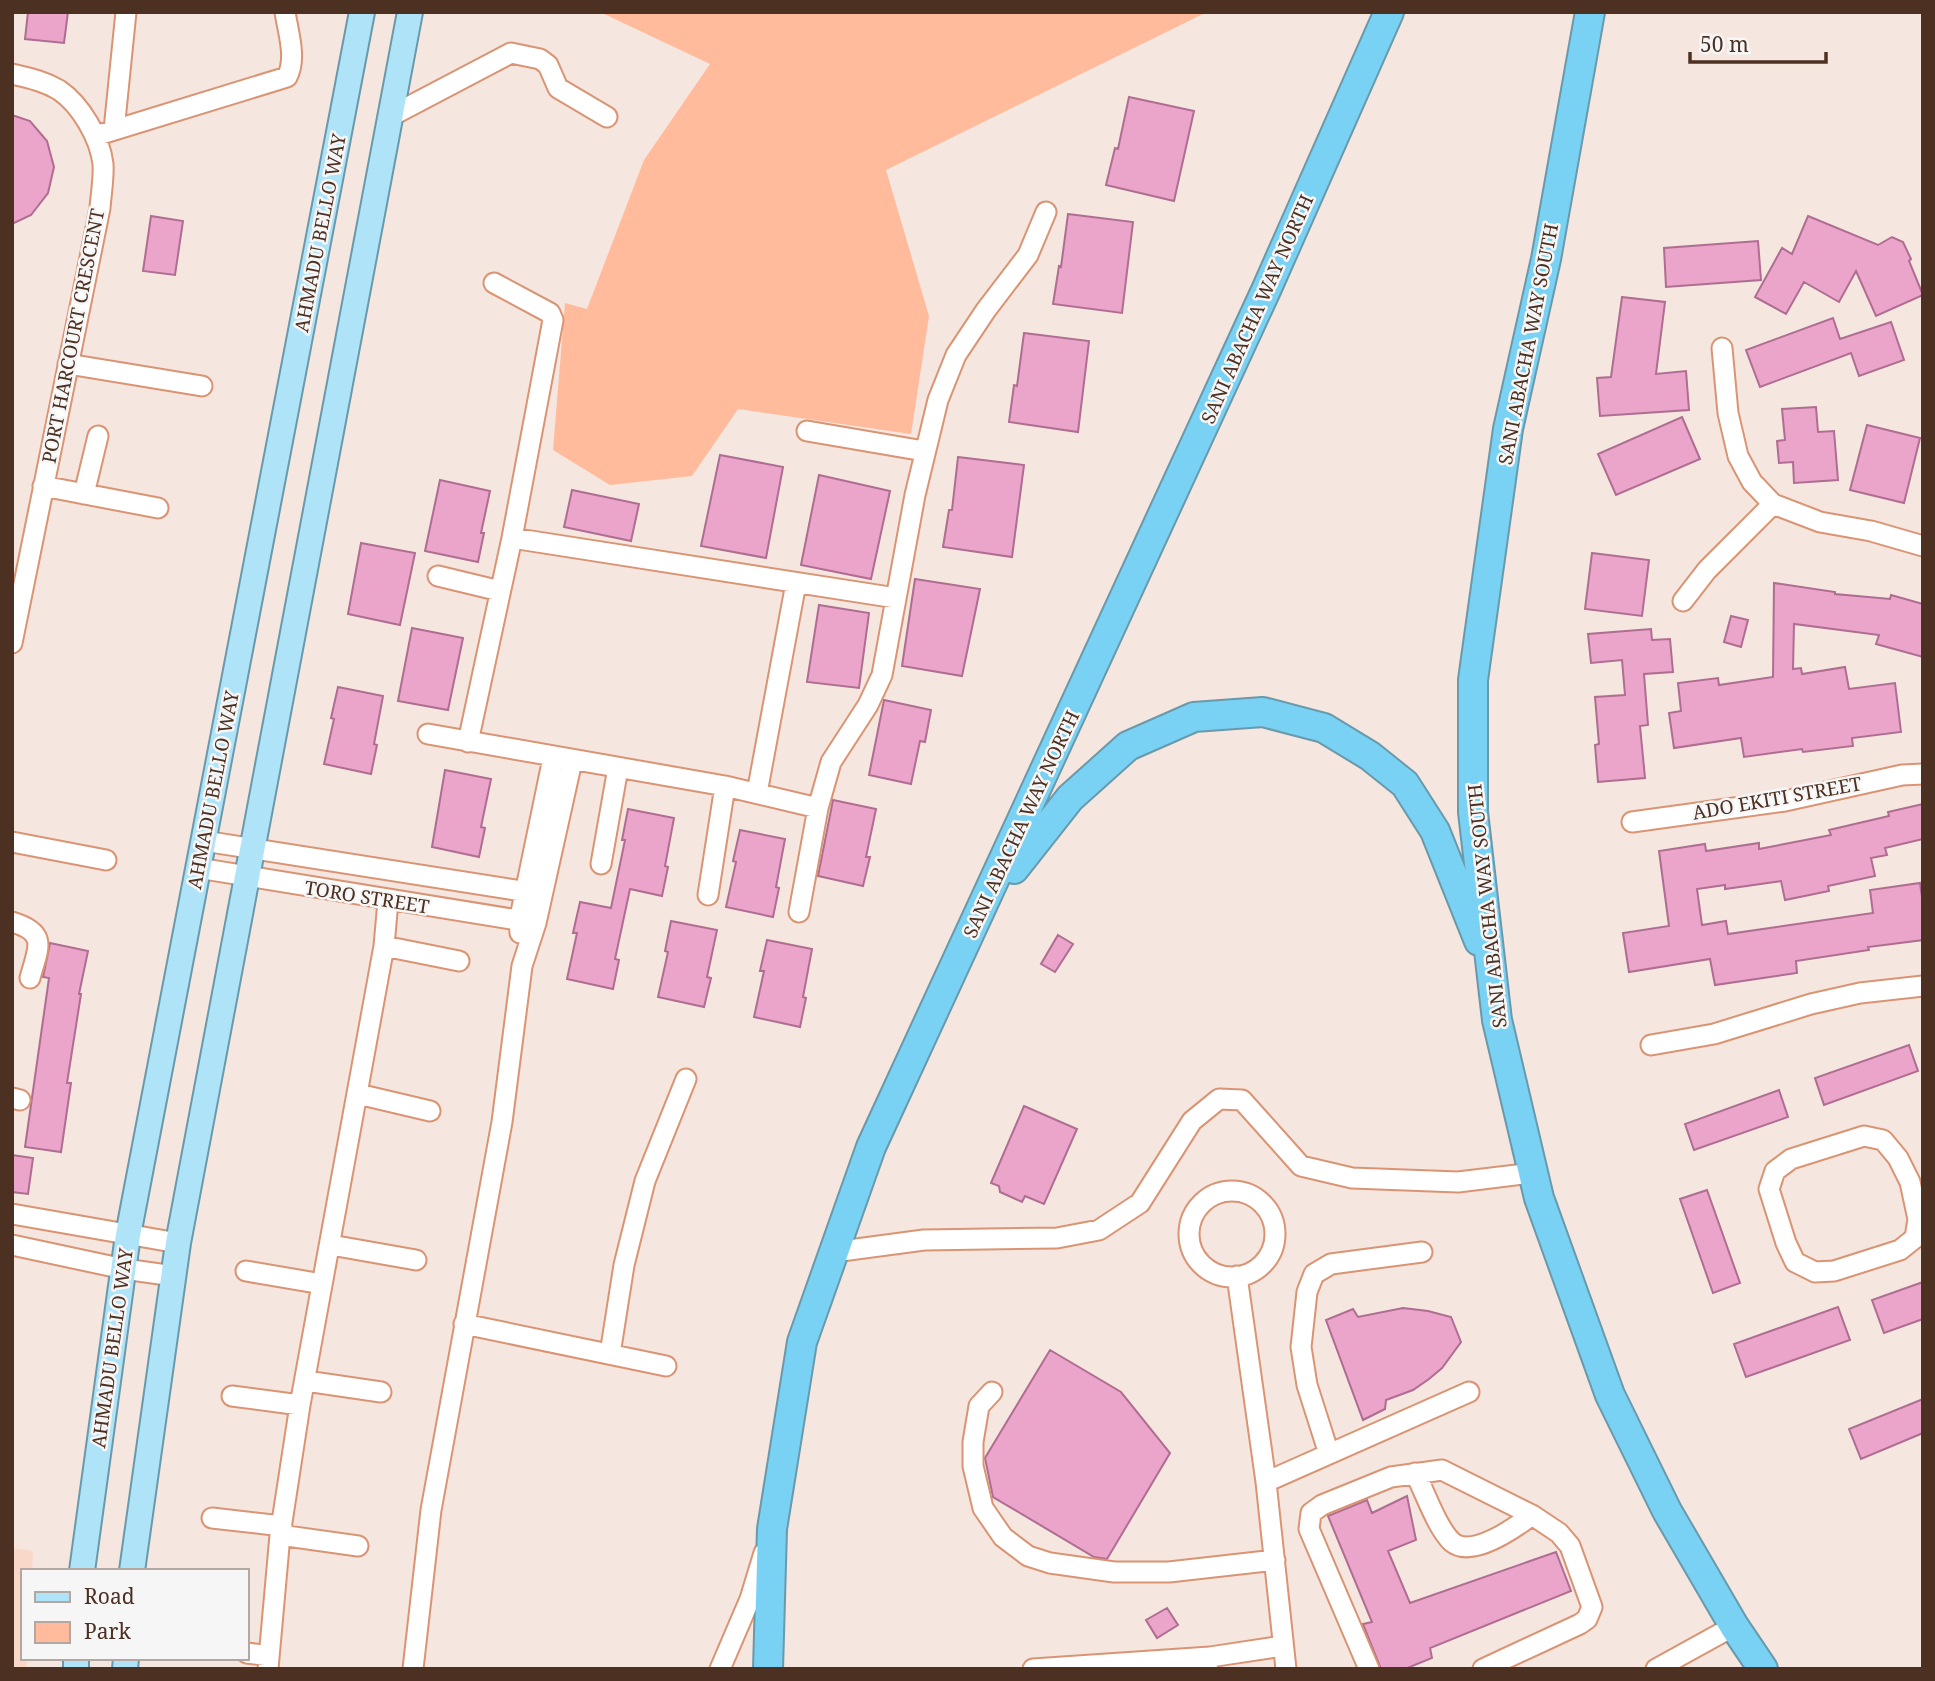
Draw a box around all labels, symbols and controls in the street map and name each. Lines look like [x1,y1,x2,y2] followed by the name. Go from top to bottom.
[1690,21,1826,65] scale bar
[1700,30,1749,58] text: 50 m
[288,131,352,334] street label: AHMADU BELLO WAY
[1195,190,1319,428] street label: SANI ABACHA WAY NORTH
[36,206,111,466] street label: PORT HARCOURT CRESCENT
[1492,221,1564,467] street label: SANI ABACHA WAY SOUTH
[181,688,245,891] street label: AHMADU BELLO WAY
[957,706,1085,942] street label: SANI ABACHA WAY NORTH
[1690,770,1864,826] street label: ADO EKITI STREET
[1461,783,1513,1029] street label: SANI ABACHA WAY SOUTH
[303,874,432,920] street label: TORO STREET
[85,1246,139,1450] street label: AHMADU BELLO WAY
[21,1569,248,1660] legend
[84,1582,135,1610] text: Road
[84,1617,131,1645] text: Park

